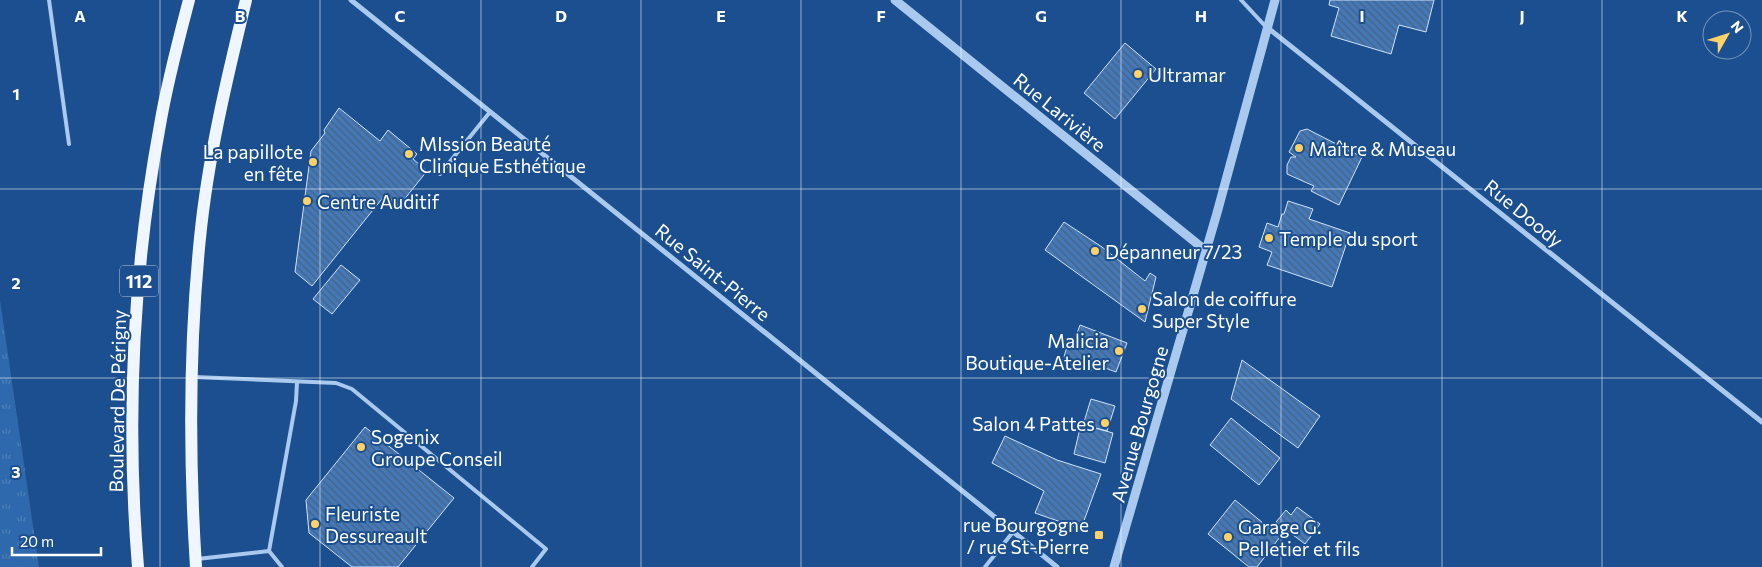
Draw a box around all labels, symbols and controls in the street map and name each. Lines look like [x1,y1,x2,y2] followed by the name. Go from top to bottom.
[74,6,86,25] text: A
[235,6,246,25] text: B
[395,6,406,25] text: C
[555,6,567,25] text: D
[716,6,726,25] text: E
[876,6,886,25] text: F
[1035,6,1047,25] text: G
[1195,6,1207,25] text: H
[1359,6,1365,25] text: I
[1519,6,1525,25] text: J
[1676,6,1688,25] text: K
[1702,10,1752,60] north arrow
[1728,17,1747,36] text: N
[1148,63,1226,86] place label: Ultramar
[1009,68,1111,156] street label: Rue Larivière
[1132,68,1144,80] marker: Ultramar
[12,84,20,103] text: 1
[419,132,586,177] place label: MIssion Beauté Clinique Esthétique
[1309,137,1456,160] place label: Maître & Museau
[203,140,303,185] place label: La papillote en fête
[1293,142,1305,154] marker: Maître & Museau
[403,148,415,160] marker: MIssion Beauté Clinique Esthétique
[307,156,319,168] marker: La papillote en fête
[1480,174,1568,252] street label: Rue Doody
[317,190,440,213] place label: Centre Auditif
[301,195,313,207] marker: Centre Auditif
[651,219,775,325] street label: Rue Saint-Pierre
[1279,227,1418,250] place label: Temple du sport
[1263,232,1275,244] marker: Temple du sport
[1105,240,1242,263] place label: Dépanneur 7/23
[1089,245,1101,257] marker: Dépanneur 7/23
[120,266,158,296] road number: 112
[11,273,21,292] text: 2
[1152,287,1297,332] place label: Salon de coiffure Super Style
[1136,303,1148,315] marker: Salon de coiffure Super Style
[104,309,130,493] street label: Boulevard De Périgny
[965,329,1109,374] place label: Malicia Boutique-Atelier
[1106,343,1172,505] street label: Avenue Bourgogne
[1113,345,1125,357] marker: Malicia Boutique-Atelier
[972,412,1095,435] place label: Salon 4 Pattes
[1099,417,1111,429] marker: Salon 4 Pattes
[371,425,503,470] place label: Sogenix Groupe Conseil
[355,441,367,453] marker: Sogenix Groupe Conseil
[11,462,21,481] text: 3
[325,502,428,547] place label: Fleuriste Dessureault
[963,513,1089,558] place label: rue Bourgogne / rue St-Pierre
[1238,515,1360,560] place label: Garage G. Pelletier et fils
[309,518,321,530] marker: Fleuriste Dessureault
[12,524,101,556] scale bar
[1093,529,1105,541] marker: rue Bourgogne / rue St-Pierre
[1222,531,1234,543] marker: Garage G. Pelletier et fils
[20,532,54,550] text: 20 m

